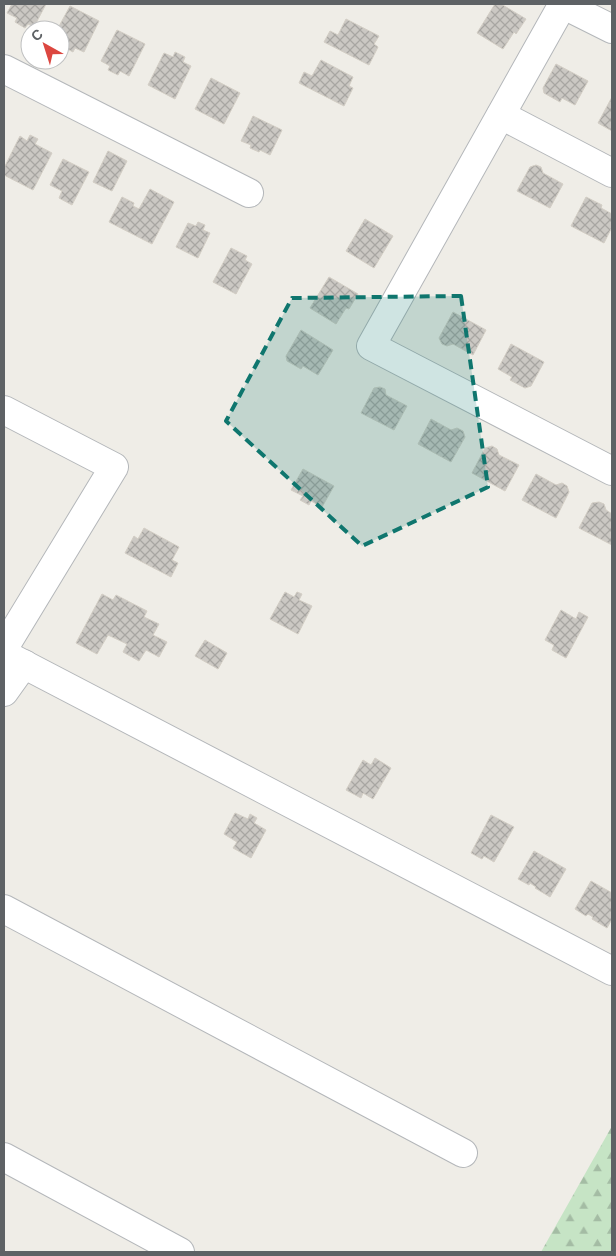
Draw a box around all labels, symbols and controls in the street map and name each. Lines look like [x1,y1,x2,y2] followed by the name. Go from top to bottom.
[20,20,70,70] north arrow
[28,25,46,44] text: С

